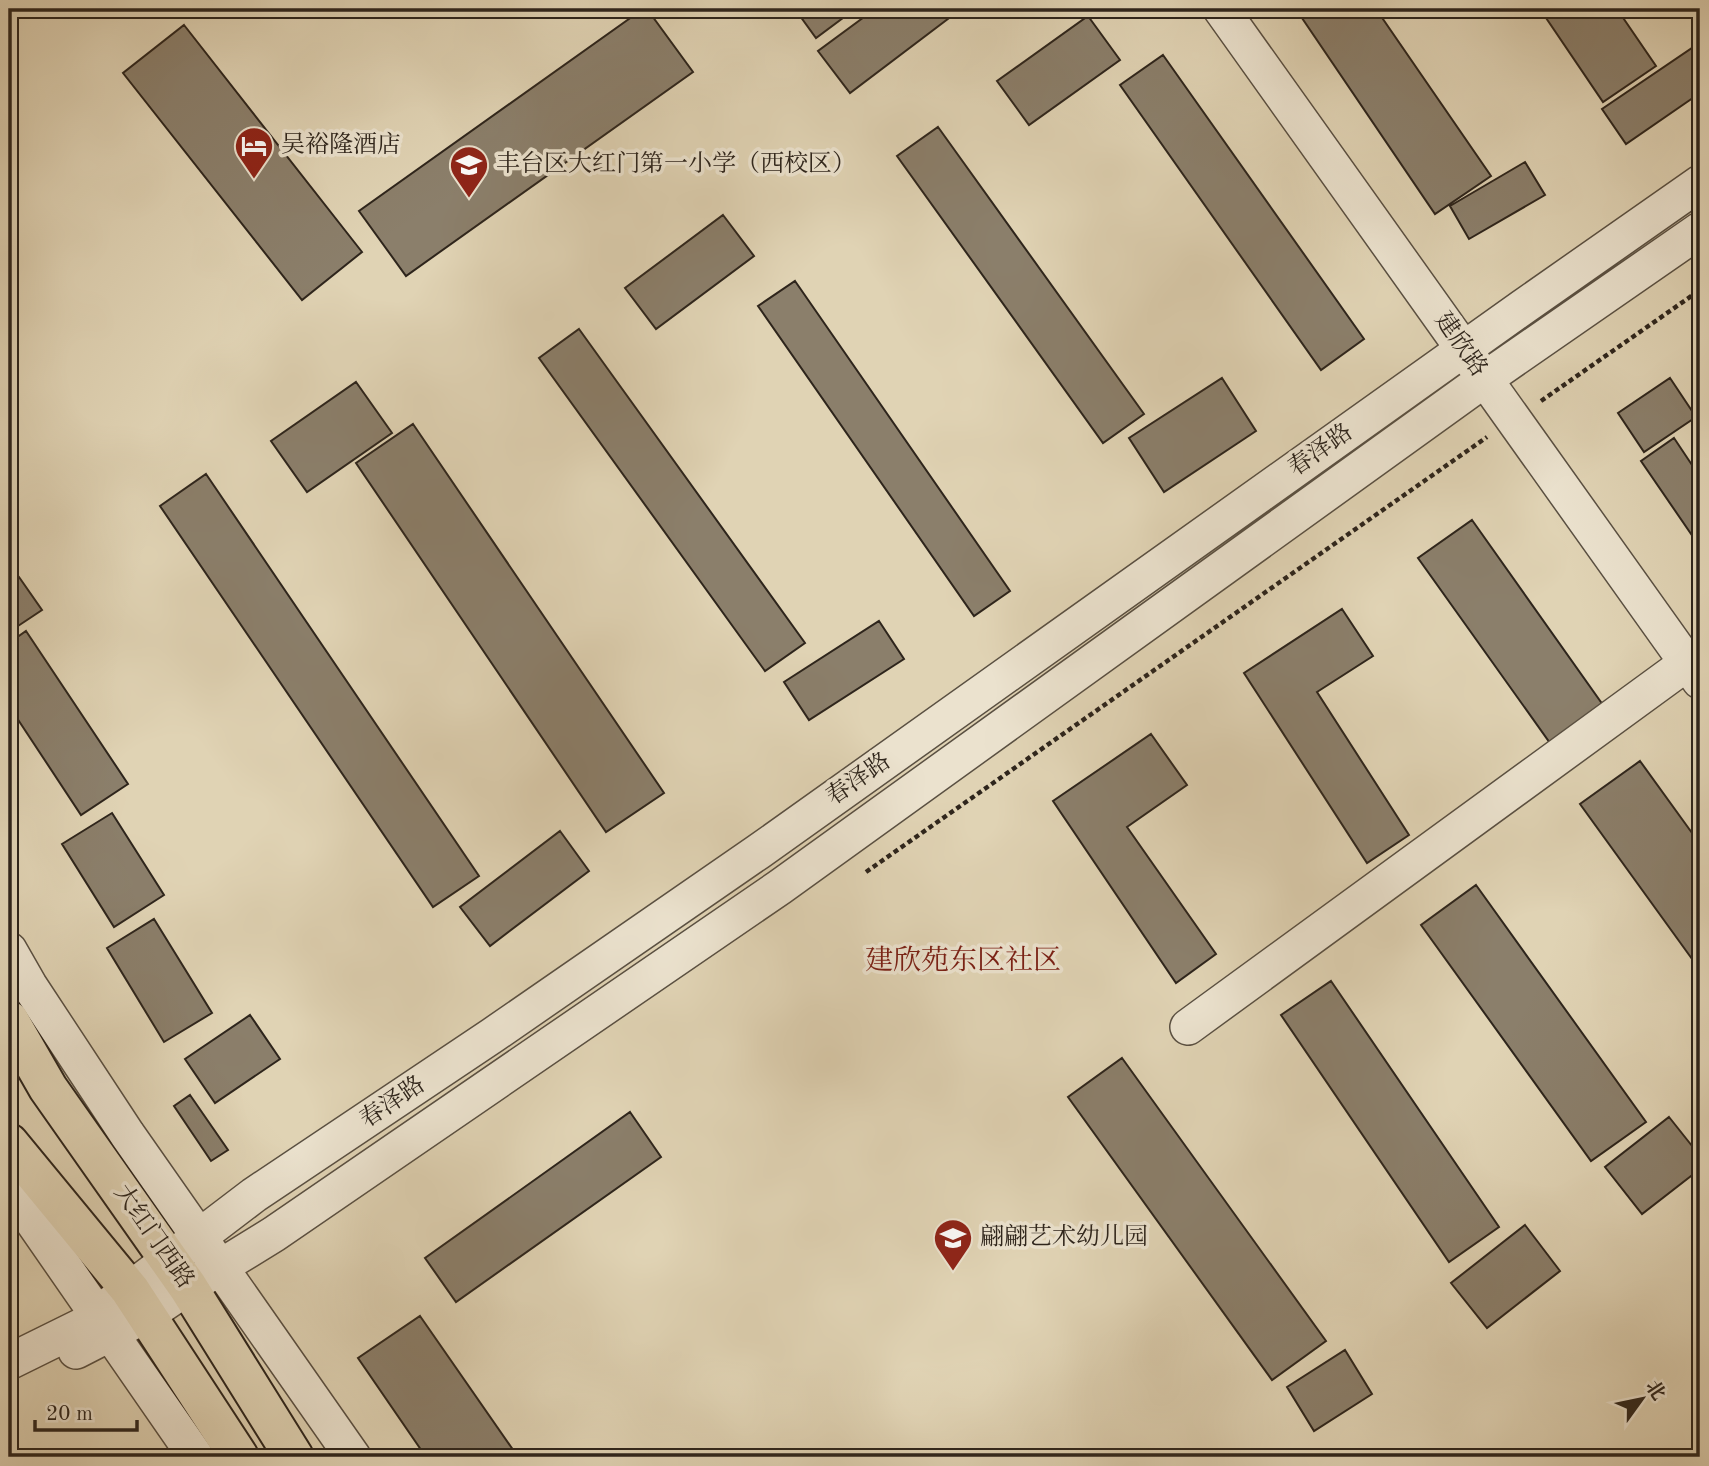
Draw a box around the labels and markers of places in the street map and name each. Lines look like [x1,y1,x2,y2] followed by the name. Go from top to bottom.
[233,125,275,180] hotel icon: 吴裕隆酒店
[281,131,401,158] place label: 吴裕隆酒店
[448,144,490,199] school or university icon: 丰台区大红门第一小学（西校区）
[496,150,856,177] place label: 丰台区大红门第一小学（西校区）
[932,1217,974,1272] school or university icon: 翩翩艺术幼儿园
[980,1223,1148,1250] place label: 翩翩艺术幼儿园

